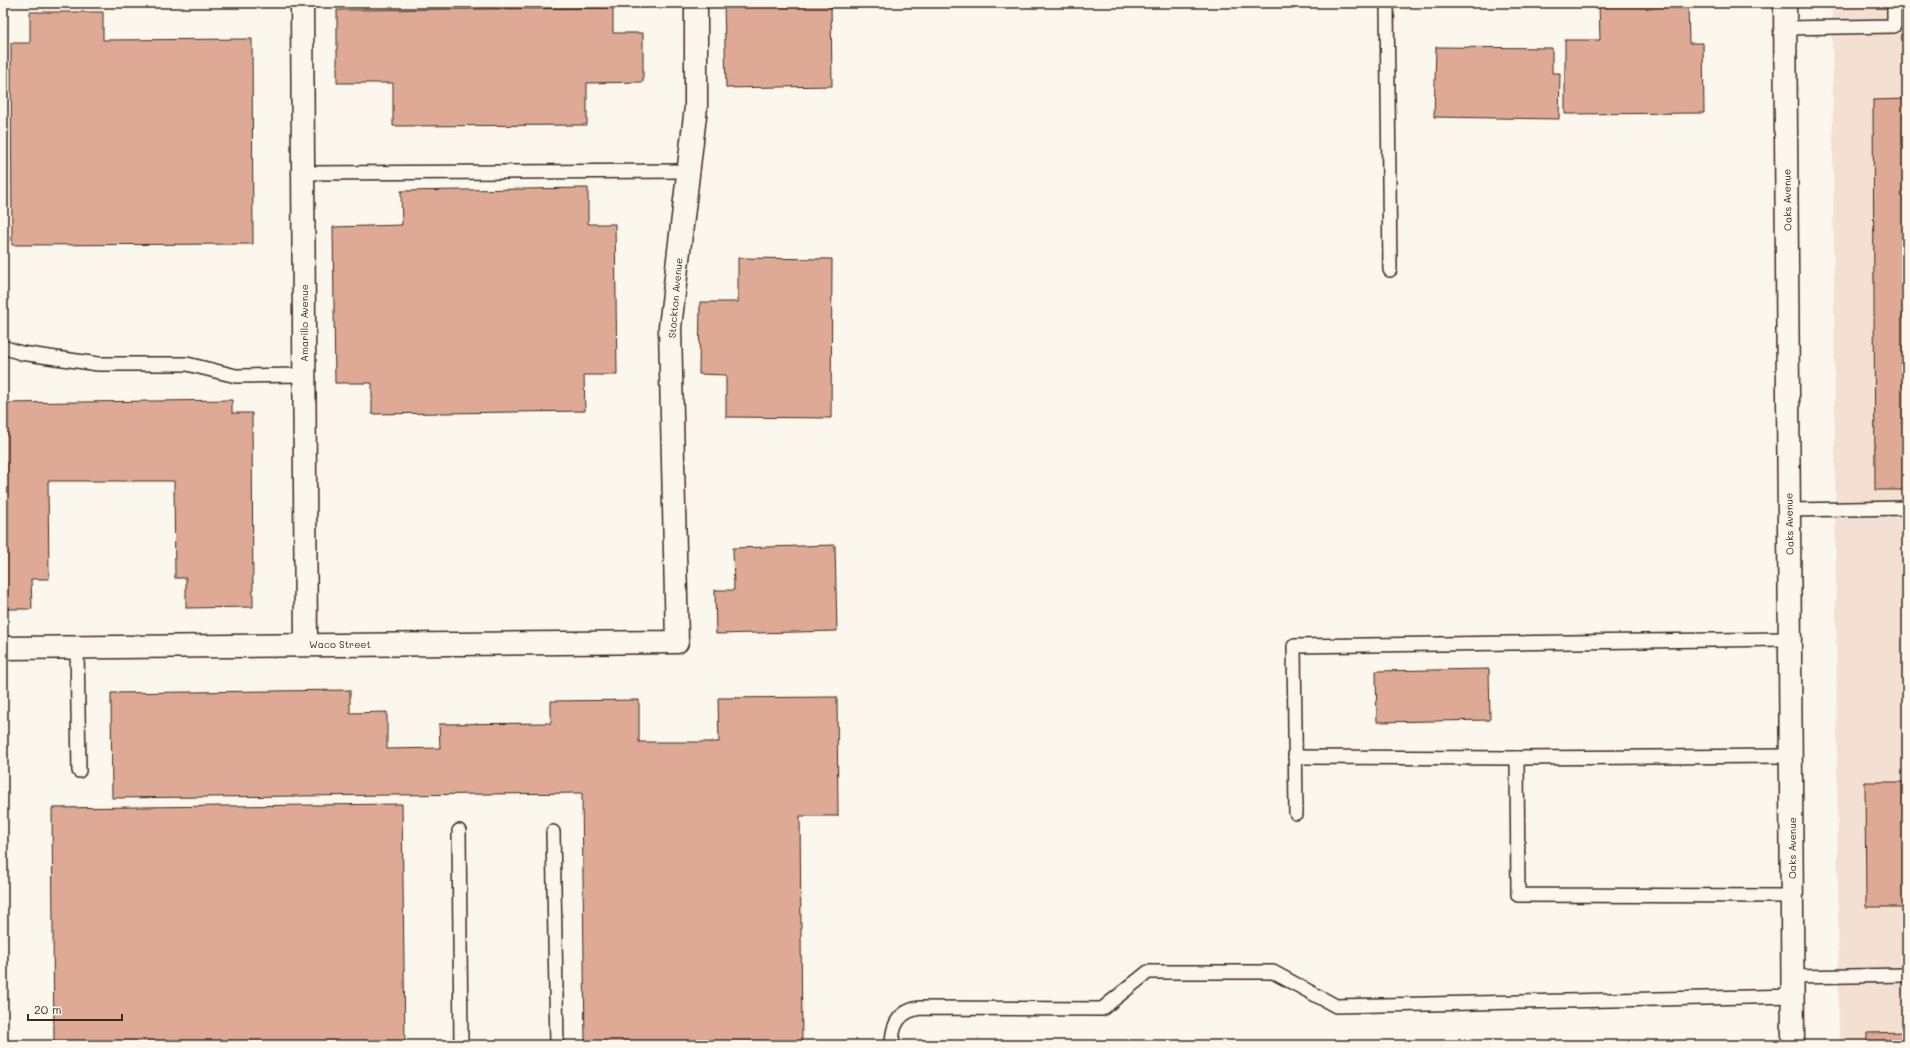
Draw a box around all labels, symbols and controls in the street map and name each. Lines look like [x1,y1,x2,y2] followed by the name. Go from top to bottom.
[1779,169,1795,231] street label: Oaks Avenue
[665,257,685,339] street label: Stockton Avenue
[297,284,311,362] street label: Amarillo Avenue
[1781,493,1797,555] street label: Oaks Avenue
[309,637,371,651] street label: Waco Street
[1785,817,1799,879] street label: Oaks Avenue
[28,996,122,1022] scale bar
[34,1001,62,1017] text: 20 m

